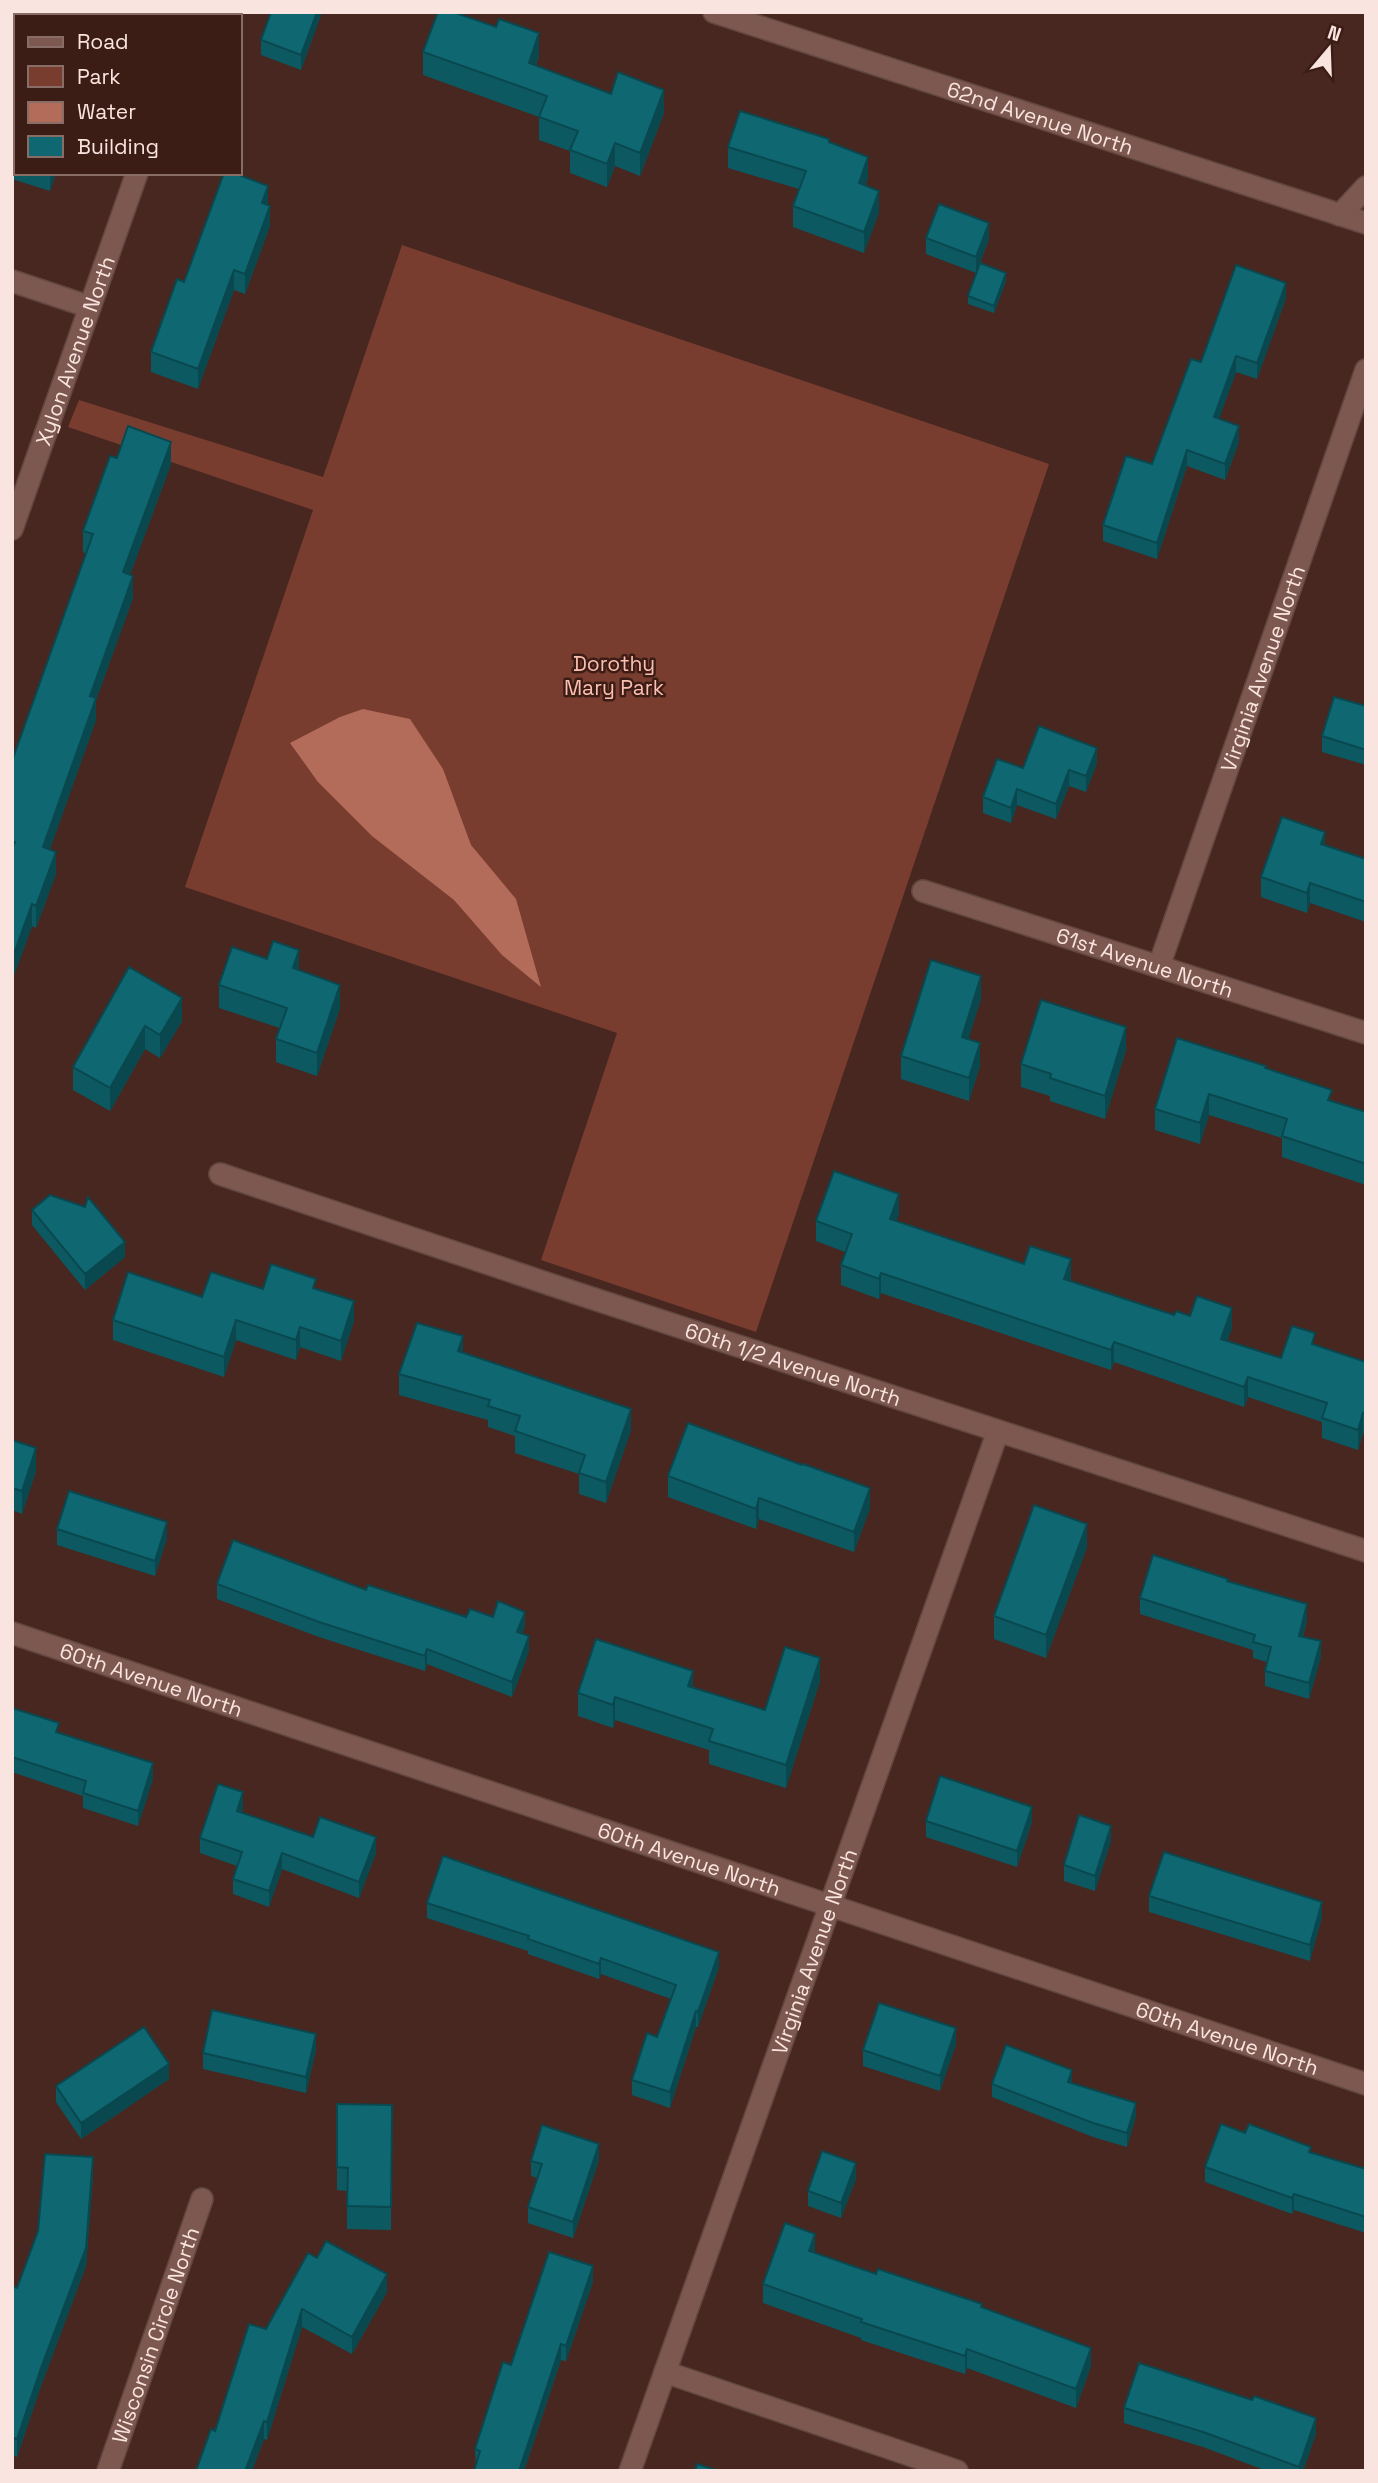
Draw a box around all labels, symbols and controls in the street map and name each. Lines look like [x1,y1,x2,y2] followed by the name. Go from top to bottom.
[14,14,242,175] legend
[1294,14,1364,84] north arrow
[1324,20,1344,47] text: N
[77,28,129,55] text: Road
[77,63,121,90] text: Park
[944,75,1137,160] street label: 62nd Avenue North
[77,98,136,125] text: Water
[77,133,159,160] text: Building
[29,252,120,449] street label: Xylon Avenue North
[1214,562,1311,775] street label: Virginia Avenue North
[564,650,664,701] park label: Dorothy Mary Park
[1053,921,1237,1003] street label: 61st Avenue North
[682,1316,905,1412] street label: 60th 1/2 Avenue North
[57,1636,246,1722] street label: 60th Avenue North
[595,1816,784,1902] street label: 60th Avenue North
[765,1845,863,2058] street label: Virginia Avenue North
[1132,1995,1322,2081] street label: 60th Avenue North
[105,2223,205,2446] street label: Wisconsin Circle North

